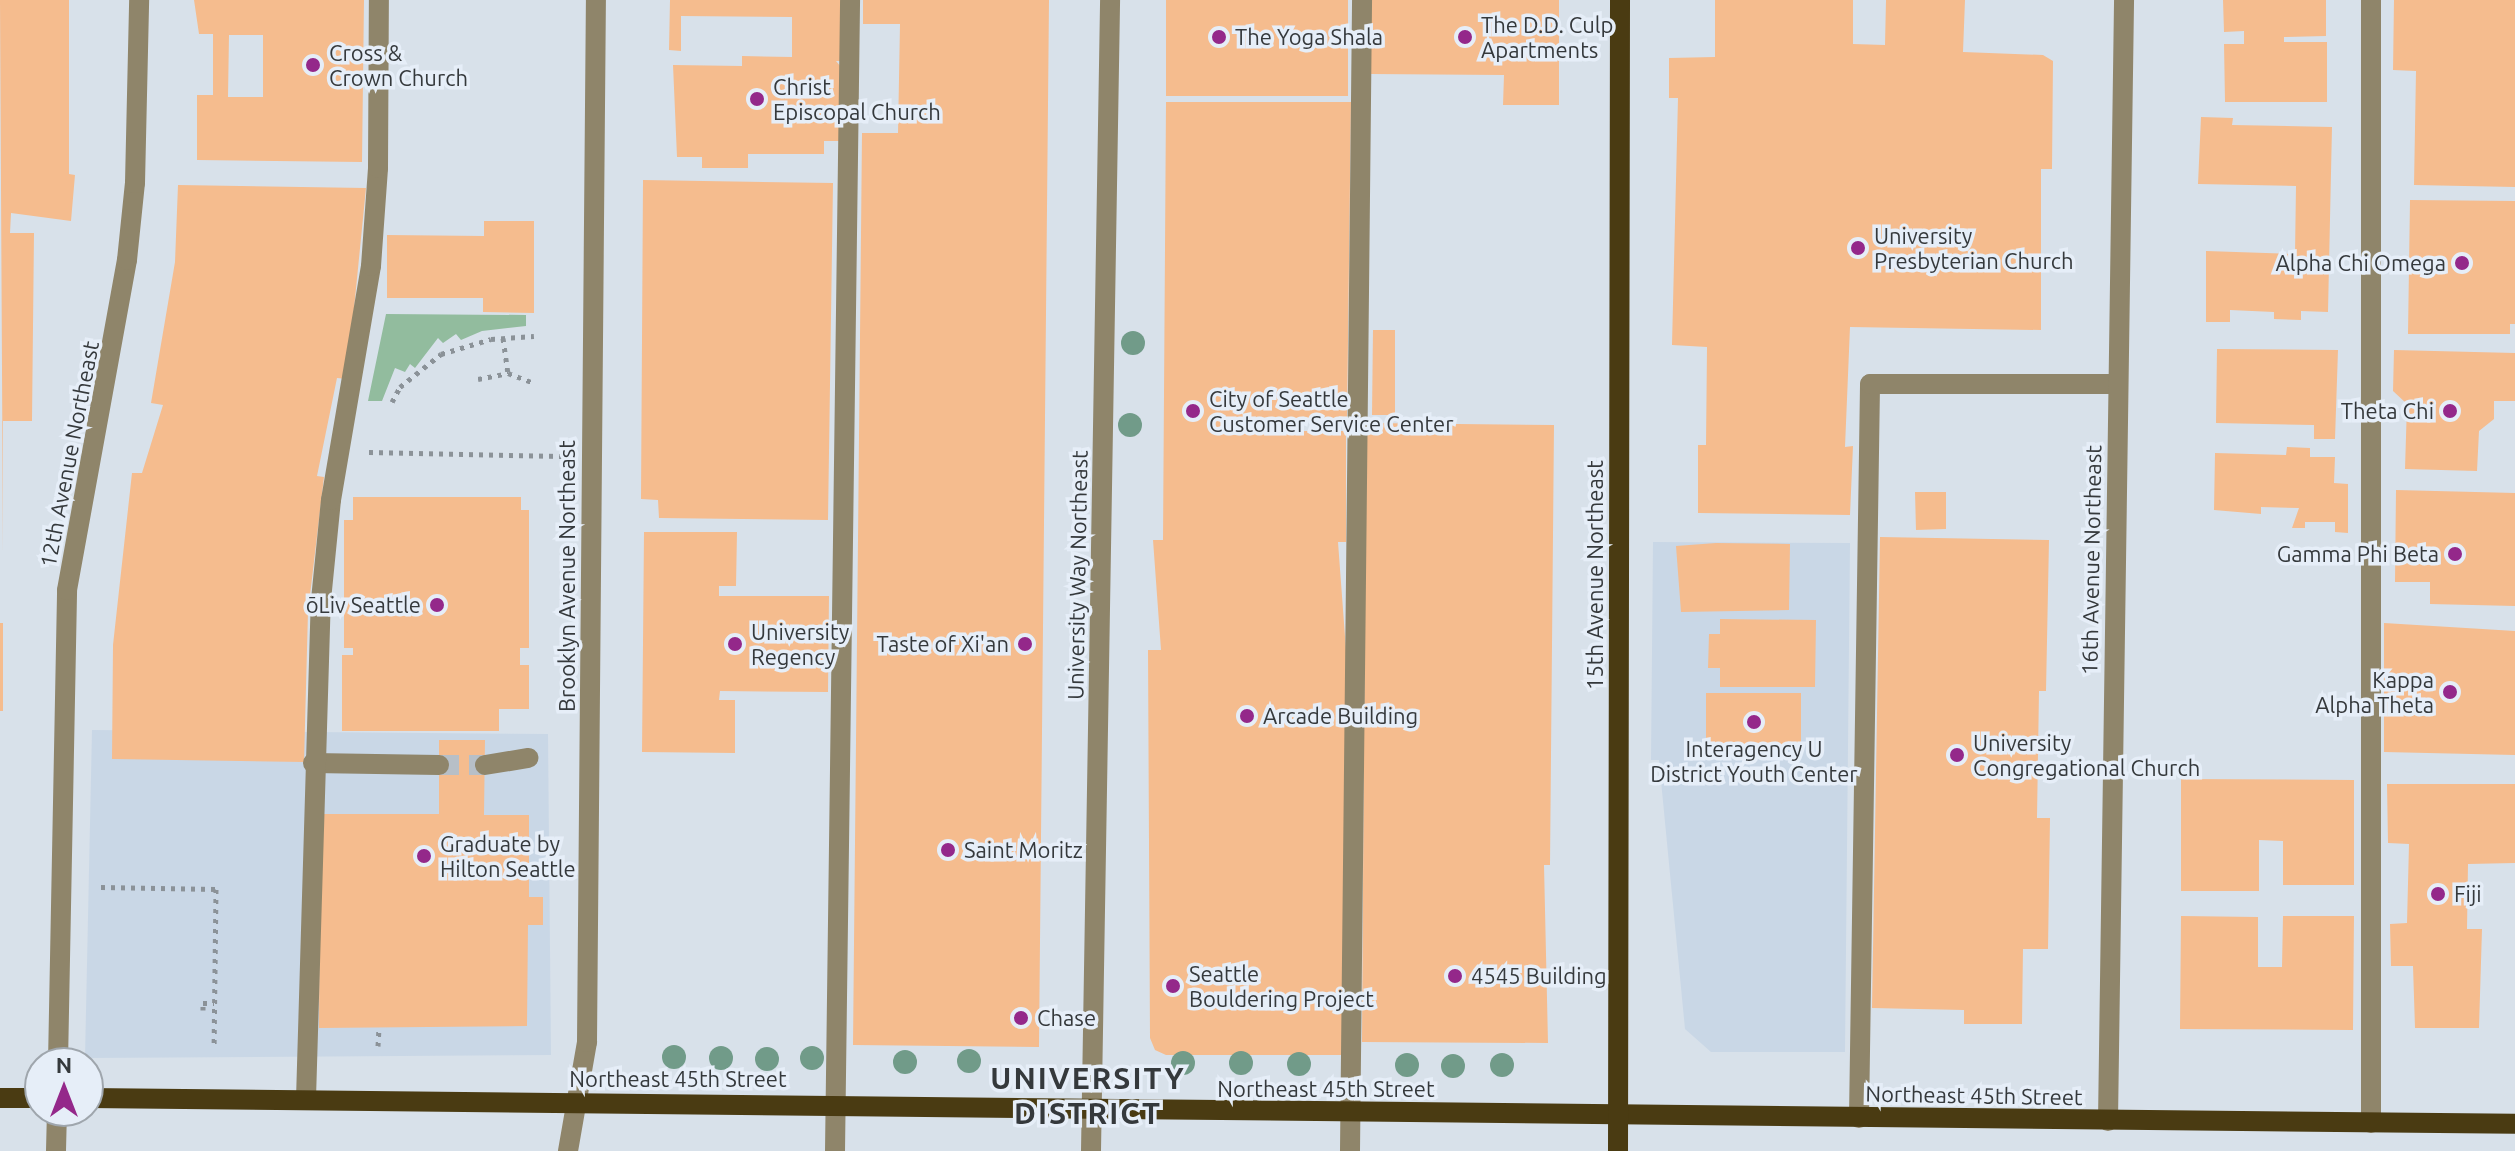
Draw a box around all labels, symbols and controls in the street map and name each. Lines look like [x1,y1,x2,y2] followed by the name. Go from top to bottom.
[1481,11,1613,62] place label: The D.D. Culp Apartments
[1235,24,1383,50] place label: The Yoga Shala
[1210,28,1228,46] marker: The Yoga Shala
[1456,28,1474,46] marker: The D.D. Culp Apartments
[329,39,468,90] place label: Cross & Crown Church
[304,56,322,74] marker: Cross & Crown Church
[773,73,941,124] place label: Christ Episcopal Church
[748,90,766,108] marker: Christ Episcopal Church
[1874,222,2074,274] place label: University Presbyterian Church
[1849,239,1867,257] marker: University Presbyterian Church
[2276,250,2446,276] place label: Alpha Chi Omega
[2453,254,2471,272] marker: Alpha Chi Omega
[34,339,104,569] street label: 12th Avenue Northeast
[1209,385,1454,436] place label: City of Seattle Customer Service Center
[2341,398,2434,424] place label: Theta Chi
[1184,402,1202,420] marker: City of Seattle Customer Service Center
[2441,402,2459,420] marker: Theta Chi
[554,440,580,712] street label: Brooklyn Avenue Northeast
[2076,445,2106,675] street label: 16th Avenue Northeast
[1062,450,1092,700] street label: University Way Northeast
[1582,460,1608,690] street label: 15th Avenue Northeast
[2277,541,2439,567] place label: Gamma Phi Beta
[2446,545,2464,563] marker: Gamma Phi Beta
[306,592,421,618] place label: ōLiv Seattle
[428,596,446,614] marker: ōLiv Seattle
[751,618,849,670] place label: University Regency
[877,631,1009,657] place label: Taste of Xi'an
[726,635,744,653] marker: University Regency
[1016,635,1034,653] marker: Taste of Xi'an
[2315,666,2434,718] place label: Kappa Alpha Theta
[2441,683,2459,701] marker: Kappa Alpha Theta
[1263,703,1418,729] place label: Arcade Building
[1238,707,1256,725] marker: Arcade Building
[1745,713,1763,731] marker: Interagency U District Youth Center
[1973,729,2200,780] place label: University Congregational Church
[1650,735,1858,786] place label: Interagency U District Youth Center
[1948,746,1966,764] marker: University Congregational Church
[440,830,576,882] place label: Graduate by Hilton Seattle
[964,837,1083,863] place label: Saint Moritz
[939,841,957,859] marker: Saint Moritz
[415,847,433,865] marker: Graduate by Hilton Seattle
[2454,881,2482,907] place label: Fiji
[2429,885,2447,903] marker: Fiji
[1189,960,1374,1012] place label: Seattle Bouldering Project
[1471,963,1607,989] place label: 4545 Building
[1446,967,1464,985] marker: 4545 Building
[1164,977,1182,995] marker: Seattle Bouldering Project
[1037,1005,1096,1031] place label: Chase
[1012,1009,1030,1027] marker: Chase
[24,1047,104,1127] north arrow
[56,1052,72,1077] text: N
[990,1060,1186,1130] district label: UNIVERSITY DISTRICT
[569,1066,787,1092] street label: Northeast 45th Street
[1217,1076,1435,1102] street label: Northeast 45th Street
[1865,1080,2083,1110] street label: Northeast 45th Street

